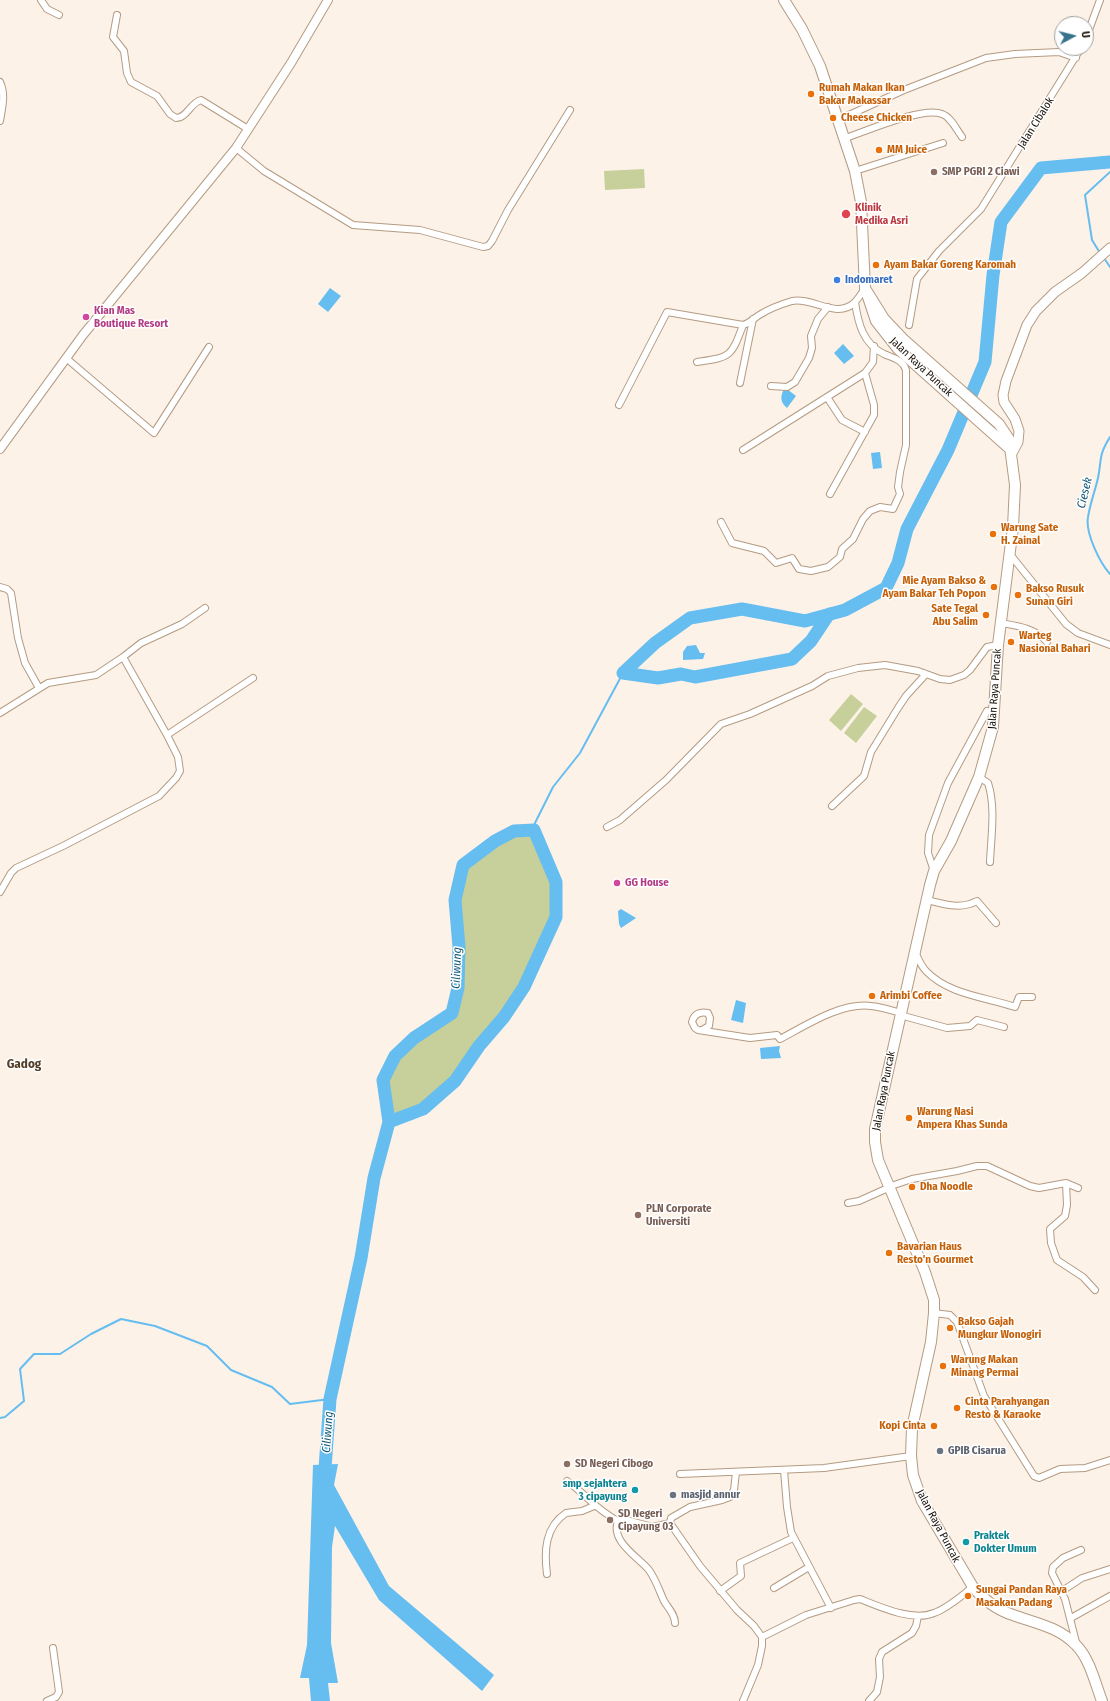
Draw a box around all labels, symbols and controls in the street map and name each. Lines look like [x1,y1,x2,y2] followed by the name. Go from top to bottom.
[1054,16,1094,56] north arrow
[1079,31,1092,39] text: U
[819,81,905,107] place label: Rumah Makan Ikan Bakar Makassar
[806,89,816,99] marker: Rumah Makan Ikan Bakar Makassar
[1015,95,1057,151] street label: Jalan Cibalok
[841,111,912,125] place label: Cheese Chicken
[828,113,838,123] marker: Cheese Chicken
[887,143,927,157] place label: MM Juice
[874,145,884,155] marker: MM Juice
[942,165,1020,179] place label: SMP PGRI 2 Ciawi
[929,167,939,177] marker: SMP PGRI 2 Ciawi
[855,201,908,227] place label: Klinik Medika Asri
[840,208,852,220] marker: Klinik Medika Asri
[884,258,1016,272] place label: Ayam Bakar Goreng Karomah
[871,260,881,270] marker: Ayam Bakar Goreng Karomah
[845,273,893,287] place label: Indomaret
[832,275,842,285] marker: Indomaret
[94,304,168,330] place label: Kian Mas Boutique Resort
[81,312,91,322] marker: Kian Mas Boutique Resort
[887,335,955,399] street label: Jalan Raya Puncak
[1074,476,1096,510] water label: Ciesek
[1001,521,1058,547] place label: Warung Sate H. Zainal
[988,529,998,539] marker: Warung Sate H. Zainal
[882,574,986,600] place label: Mie Ayam Bakso & Ayam Bakar Teh Popon
[989,582,999,592] marker: Mie Ayam Bakso & Ayam Bakar Teh Popon
[1026,582,1084,608] place label: Bakso Rusuk Sunan Giri
[1013,590,1023,600] marker: Bakso Rusuk Sunan Giri
[931,602,978,628] place label: Sate Tegal Abu Salim
[981,610,991,620] marker: Sate Tegal Abu Salim
[1019,629,1091,655] place label: Warteg Nasional Bahari
[1006,637,1016,647] marker: Warteg Nasional Bahari
[986,648,1004,730] street label: Jalan Raya Puncak
[625,876,669,890] place label: GG House
[612,878,622,888] marker: GG House
[449,947,465,989] water label: Ciliwung
[880,989,942,1003] place label: Arimbi Coffee
[867,991,877,1001] marker: Arimbi Coffee
[870,1050,898,1132] street label: Jalan Raya Puncak
[7,1056,41,1072] district label: Gadog
[917,1105,1008,1131] place label: Warung Nasi Ampera Khas Sunda
[904,1113,914,1123] marker: Warung Nasi Ampera Khas Sunda
[920,1180,973,1194] place label: Dha Noodle
[907,1182,917,1192] marker: Dha Noodle
[646,1202,712,1228] place label: PLN Corporate Universiti
[633,1210,643,1220] marker: PLN Corporate Universiti
[897,1240,973,1266] place label: Bavarian Haus Resto'n Gourmet
[884,1248,894,1258] marker: Bavarian Haus Resto'n Gourmet
[958,1315,1041,1341] place label: Bakso Gajah Mungkur Wonogiri
[945,1323,955,1333] marker: Bakso Gajah Mungkur Wonogiri
[951,1353,1018,1379] place label: Warung Makan Minang Permai
[938,1361,948,1371] marker: Warung Makan Minang Permai
[965,1395,1049,1421] place label: Cinta Parahyangan Resto & Karaoke
[952,1403,962,1413] marker: Cinta Parahyangan Resto & Karaoke
[319,1411,337,1453] water label: Ciliwung
[879,1419,926,1433] place label: Kopi Cinta
[929,1421,939,1431] marker: Kopi Cinta
[948,1444,1006,1458] place label: GPIB Cisarua
[935,1446,945,1456] marker: GPIB Cisarua
[575,1457,653,1471] place label: SD Negeri Cibogo
[562,1459,572,1469] marker: SD Negeri Cibogo
[563,1477,627,1503] place label: smp sejahtera 3 cipayung
[630,1485,640,1495] marker: smp sejahtera 3 cipayung
[913,1487,963,1565] street label: Jalan Raya Puncak
[681,1488,740,1502] place label: masjid annur
[668,1490,678,1500] marker: masjid annur
[618,1507,673,1533] place label: SD Negeri Cipayung 03
[605,1515,615,1525] marker: SD Negeri Cipayung 03
[974,1529,1037,1555] place label: Praktek Dokter Umum
[961,1537,971,1547] marker: Praktek Dokter Umum
[976,1583,1067,1609] place label: Sungai Pandan Raya Masakan Padang
[963,1591,973,1601] marker: Sungai Pandan Raya Masakan Padang

